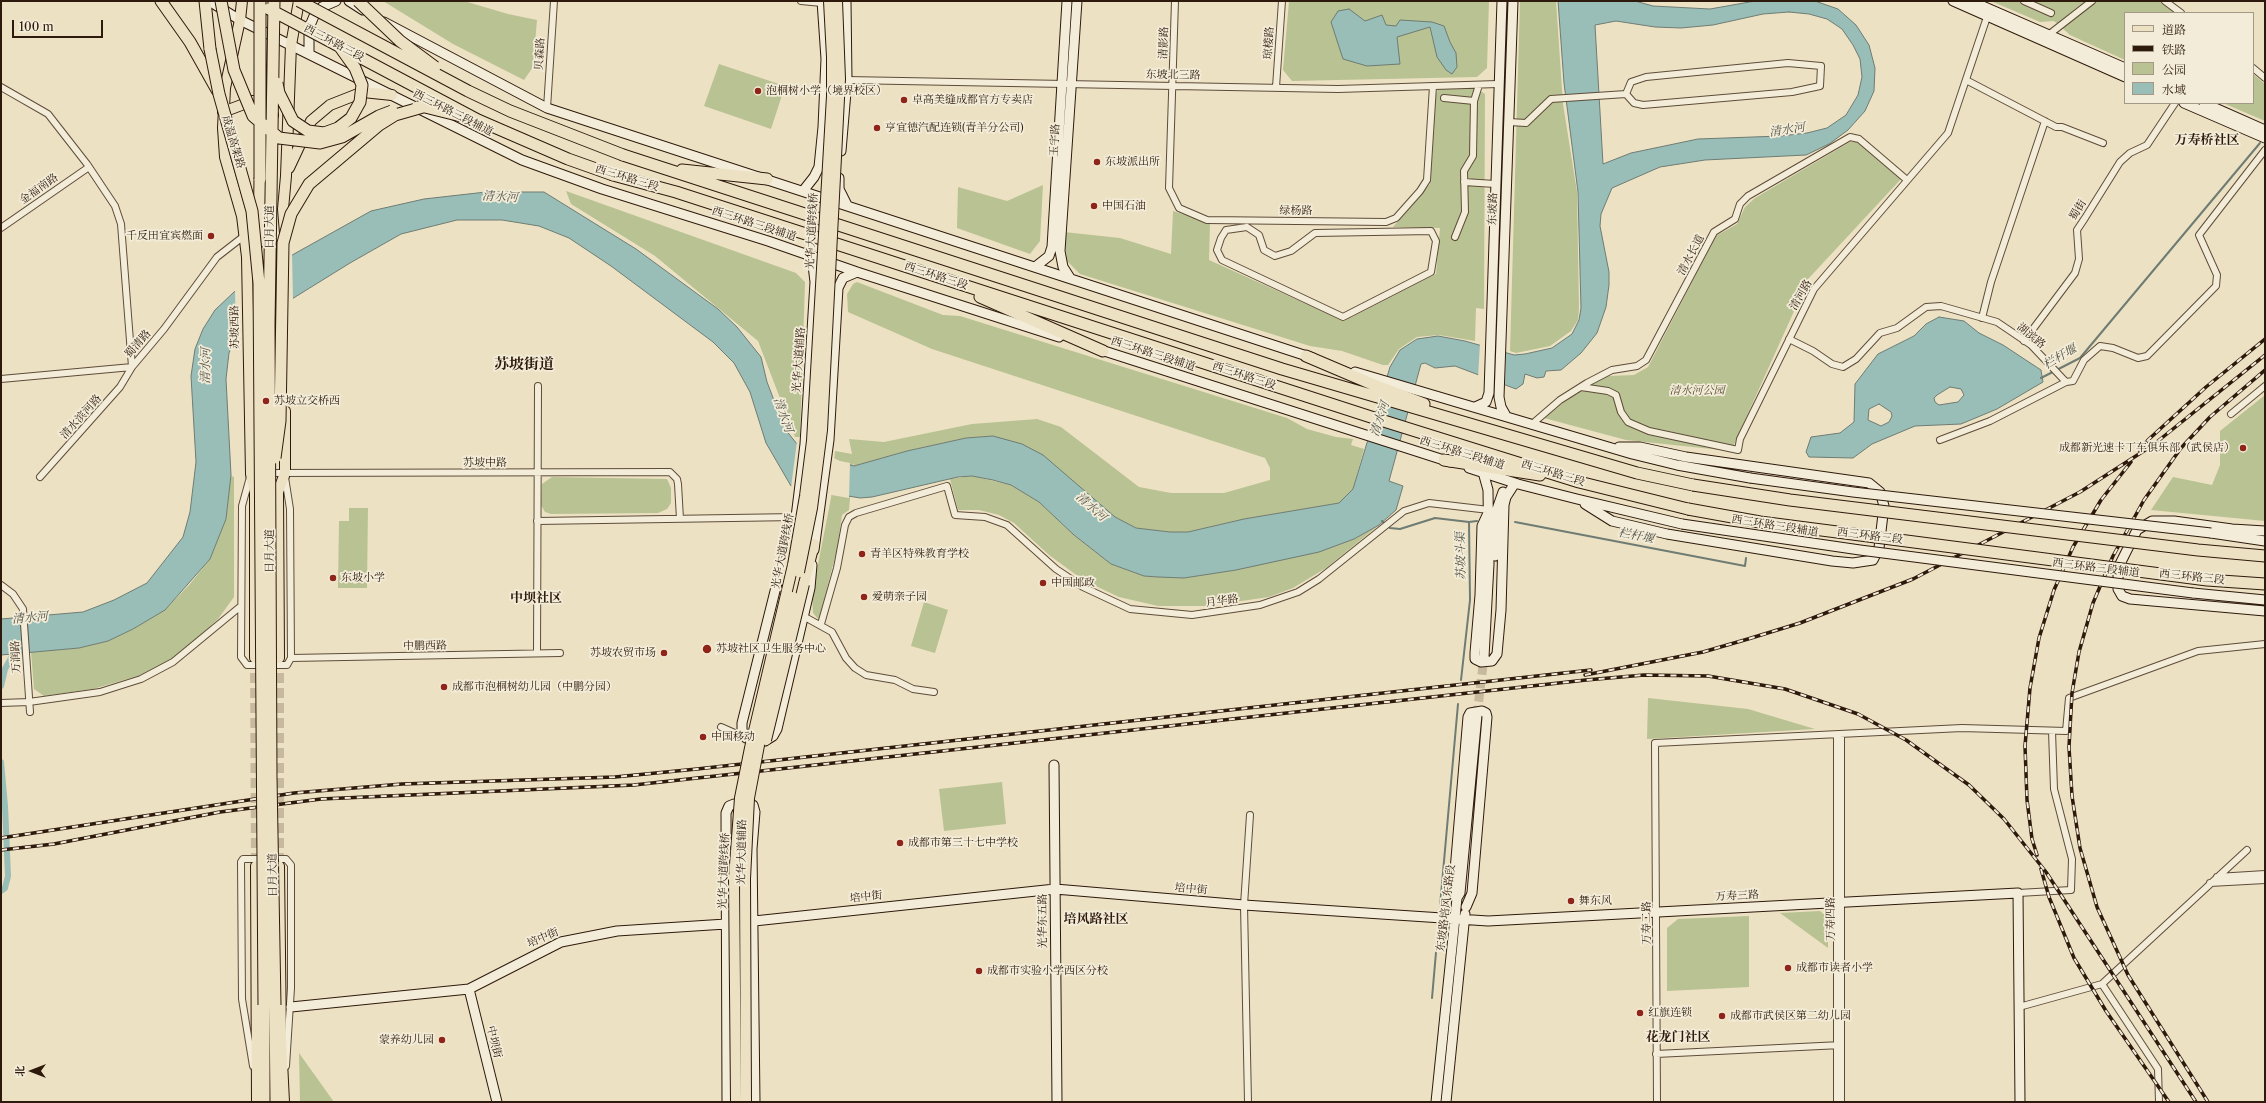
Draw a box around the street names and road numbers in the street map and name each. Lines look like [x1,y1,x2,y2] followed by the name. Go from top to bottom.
[302,22,366,64] street label: 西三环路三段
[1157,26,1171,60] street label: 清影路
[1261,26,1277,60] street label: 琼楼路
[533,37,547,71] street label: 贝森路
[1145,68,1201,82] street label: 东坡北三路
[411,87,495,139] street label: 西三环路三段辅道
[219,114,247,170] street label: 成温高架路
[1048,123,1062,157] street label: 玉宇路
[594,162,660,194] street label: 西三环路三段
[17,171,61,207] street label: 金福南路
[803,192,821,270] street label: 光华大道跨线桥
[1486,192,1500,226] street label: 东坡路
[2067,197,2089,223] street label: 蜀街
[710,204,798,244] street label: 西三环路三段辅道
[1280,204,1312,218] street label: 绿杨路
[263,205,277,249] street label: 日月大道
[1675,232,1707,278] street label: 清水长道
[903,260,969,292] street label: 西三环路三段
[1787,277,1815,313] street label: 清河路
[228,305,242,349] street label: 苏坡西路
[2014,320,2048,352] street label: 湖滨路
[122,327,154,361] street label: 蜀清路
[790,327,808,393] street label: 光华大道辅路
[1109,334,1197,374] street label: 西三环路三段辅道
[1211,360,1277,392] street label: 西三环路三段
[58,392,104,442] street label: 清水滨河路
[1418,434,1506,472] street label: 西三环路三段辅道
[463,456,507,470] street label: 苏坡中路
[1520,457,1586,489] street label: 西三环路三段
[769,512,797,590] street label: 光华大道跨线桥
[1731,513,1819,539] street label: 西三环路三段辅道
[1836,525,1904,547] street label: 西三环路三段
[263,529,277,573] street label: 日月大道
[2052,556,2140,580] street label: 西三环路三段辅道
[2158,567,2226,587] street label: 西三环路三段
[1205,592,1239,610] street label: 月华路
[403,639,447,653] street label: 中鹏西路
[9,640,23,674] street label: 万润路
[735,819,749,885] street label: 光华大道辅路
[716,832,732,910] street label: 光华大道跨线桥
[266,853,280,897] street label: 日月大道
[1434,864,1458,952] street label: 东坡路培风东路段
[1174,881,1208,897] street label: 培中街
[1715,888,1759,904] street label: 万寿三路
[849,889,883,905] street label: 培中街
[1036,894,1050,948] street label: 光华东五路
[1824,897,1838,941] street label: 万寿四路
[1640,901,1654,945] street label: 万寿二路
[525,925,561,951] street label: 培中街
[484,1024,504,1060] street label: 中坝街

